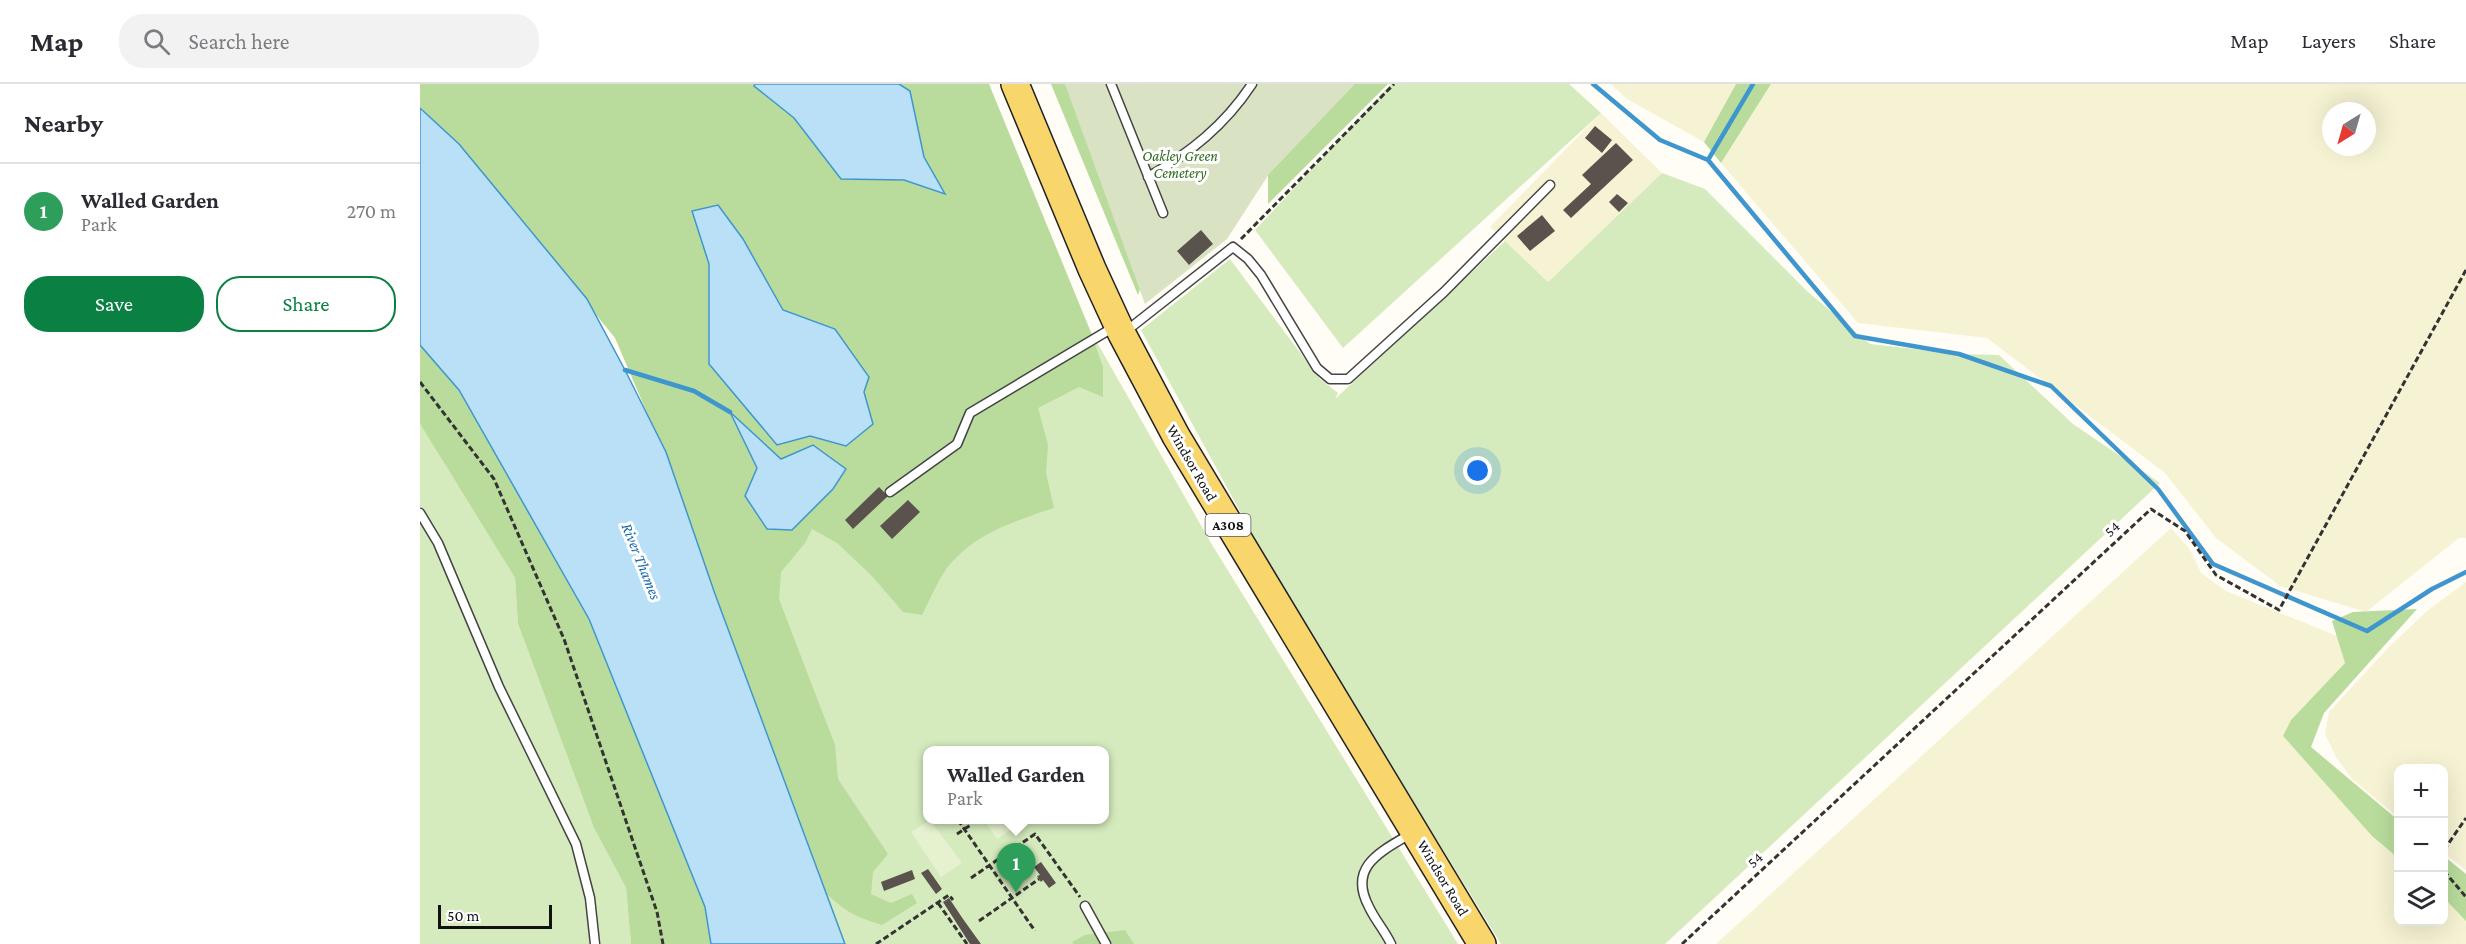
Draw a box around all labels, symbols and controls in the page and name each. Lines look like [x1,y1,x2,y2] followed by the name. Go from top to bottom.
[119,14,539,68] search box
[140,25,173,58] icon: search
[30,26,83,57] text: Map
[188,29,289,54] text: Search here
[2230,29,2269,53] text: Map
[2302,29,2356,53] text: Layers
[2389,29,2436,53] text: Share
[2322,102,2376,156] north arrow
[24,109,103,138] text: Nearby
[1142,148,1218,182] park label: Oakley Green Cemetery
[81,188,219,213] text: Walled Garden
[40,200,47,222] text: 1
[347,200,396,222] text: 270 m
[81,213,117,235] text: Park
[24,276,204,332] button: Save
[216,276,396,332] button: Share
[1164,422,1220,504] street label: Windsor Road
[1463,456,1492,485] your location
[1206,514,1250,536] road number: A308
[2101,518,2123,540] street label: 54
[618,520,665,602] water label: River Thames
[923,746,1109,824] popup
[947,762,1085,787] text: Walled Garden
[2394,764,2448,926] map controls
[2394,764,2448,818] button: +
[947,787,983,809] text: Park
[2394,818,2448,872] button: −
[1414,837,1472,919] street label: Windsor Road
[996,844,1036,893] pin: 1
[1744,849,1766,871] street label: 54
[2394,872,2448,926] button: layers
[438,902,552,930] scale bar
[447,907,479,924] text: 50 m

